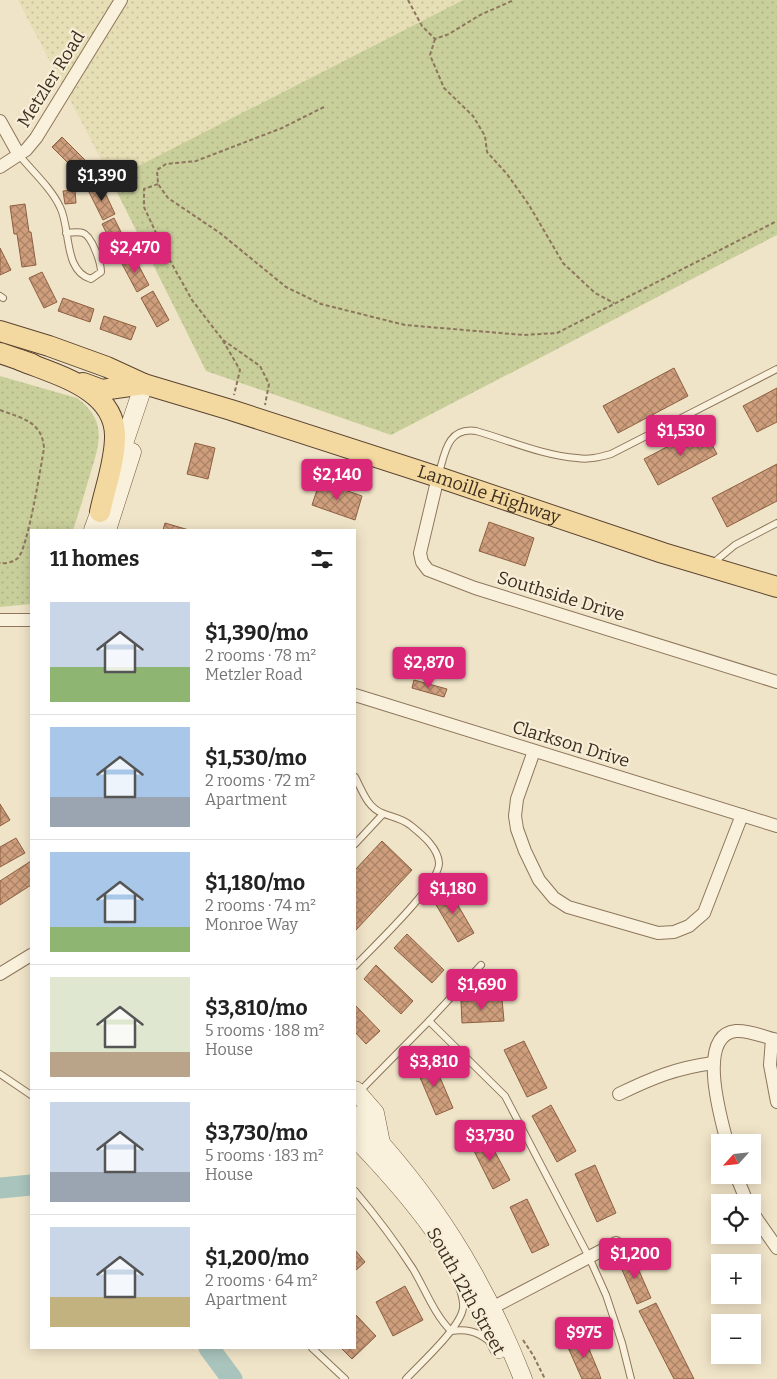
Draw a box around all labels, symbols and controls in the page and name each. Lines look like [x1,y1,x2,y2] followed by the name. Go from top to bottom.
[13,26,90,131] street label: Metzler Road
[61,160,143,202] pin: $1,390
[77,166,127,185] text: $1,390
[94,232,176,274] pin: $2,470
[110,238,160,257] text: $2,470
[640,414,722,457] pin: $1,530
[657,421,705,440] text: $1,530
[296,458,378,501] pin: $2,140
[415,460,564,529] street label: Lamoille Highway
[312,465,362,484] text: $2,140
[308,545,336,573] icon: filters
[50,546,139,572] text: 11 homes
[495,566,627,626] street label: Southside Drive
[205,620,308,646] text: $1,390/mo
[90,622,150,682] icon: home
[205,646,316,665] text: 2 rooms · 78 m²
[388,646,470,689] pin: $2,870
[404,653,454,672] text: $2,870
[205,665,302,684] text: Metzler Road
[510,716,632,772] street label: Clarkson Drive
[205,745,307,771] text: $1,530/mo
[90,747,150,807] icon: home
[205,771,315,790] text: 2 rooms · 72 m²
[205,790,287,809] text: Apartment
[205,870,305,896] text: $1,180/mo
[90,872,150,932] icon: home
[412,872,494,915] pin: $1,180
[430,879,476,898] text: $1,180
[205,896,316,915] text: 2 rooms · 74 m²
[205,915,298,934] text: Monroe Way
[441,968,523,1011] pin: $1,690
[457,975,507,994] text: $1,690
[205,995,308,1021] text: $3,810/mo
[90,997,150,1057] icon: home
[205,1021,324,1040] text: 5 rooms · 188 m²
[205,1040,253,1059] text: House
[393,1046,475,1088] pin: $3,810
[410,1052,458,1071] text: $3,810
[205,1120,308,1146] text: $3,730/mo
[449,1120,531,1162] pin: $3,730
[90,1122,150,1182] icon: home
[465,1126,515,1145] text: $3,730
[711,1134,761,1184] north arrow
[711,1134,761,1364] map controls
[205,1146,324,1165] text: 5 rooms · 183 m²
[205,1165,253,1184] text: House
[711,1194,761,1244] button: locate
[422,1223,510,1359] street label: South 12th Street
[594,1238,676,1280] pin: $1,200
[610,1244,660,1263] text: $1,200
[205,1245,309,1271] text: $1,200/mo
[90,1247,150,1307] icon: home
[711,1254,761,1304] button: +
[205,1271,318,1290] text: 2 rooms · 64 m²
[205,1290,287,1309] text: Apartment
[711,1314,761,1364] button: −
[554,1316,614,1359] pin: $975
[566,1323,602,1342] text: $975

